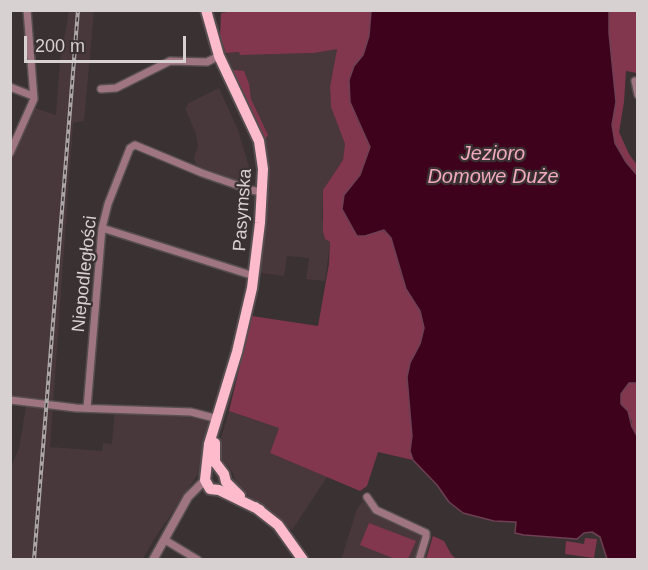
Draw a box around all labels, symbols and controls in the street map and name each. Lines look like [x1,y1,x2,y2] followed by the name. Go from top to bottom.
[27,24,189,62] scale bar
[35,36,85,56] text: 200 m
[427,142,559,189] water label: Jezioro Domowe Duże
[229,168,257,252] street label: Pasymska
[68,215,102,333] street label: Niepodległości

